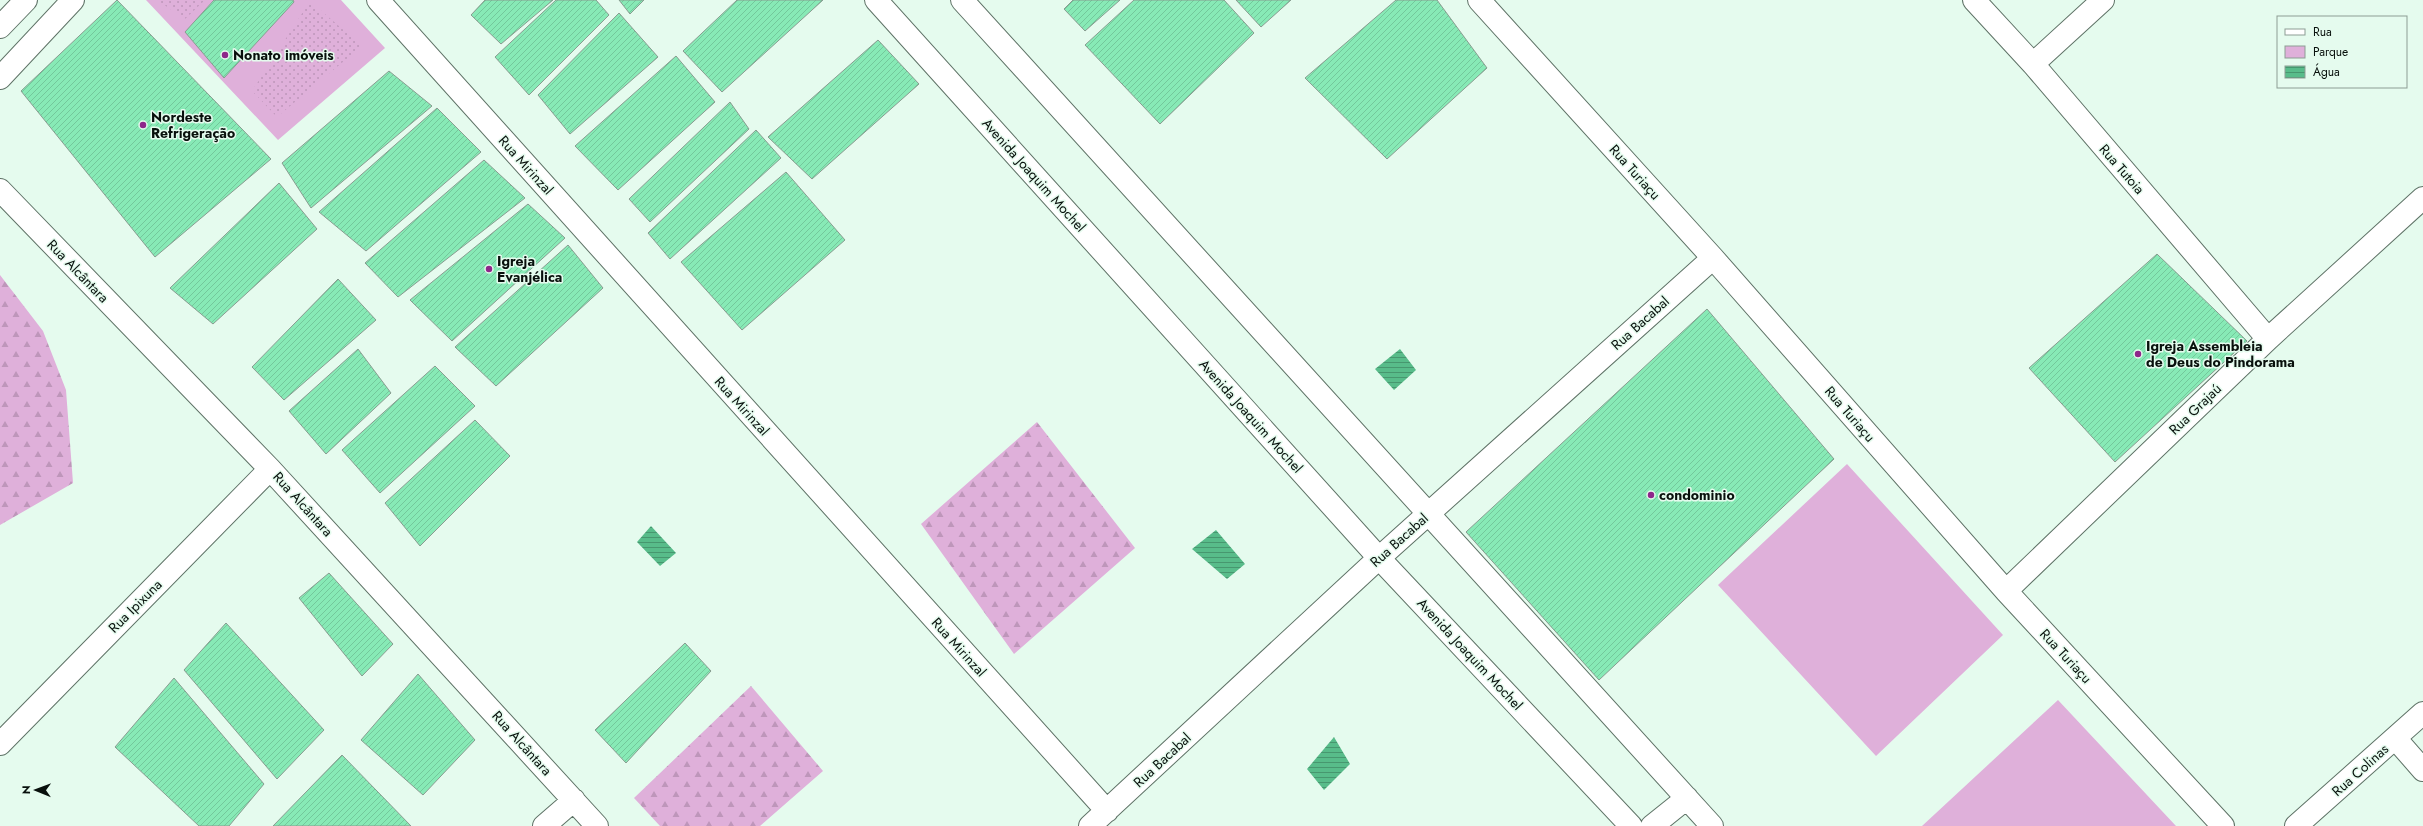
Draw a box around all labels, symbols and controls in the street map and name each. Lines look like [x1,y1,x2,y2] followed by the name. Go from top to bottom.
[2277,16,2407,88] legend
[2313,23,2332,41] text: Rua
[2313,43,2348,61] text: Parque
[233,45,334,65] place label: Nonato imóveis
[220,50,230,60] marker: Nonato imóveis
[2313,63,2340,81] text: Água
[151,107,235,143] place label: Nordeste Refrigeração
[977,114,1091,236] street label: Avenida Joaquim Mochel
[138,120,148,130] marker: Nordeste Refrigeração
[494,131,558,199] street label: Rua Mirinzal
[1605,140,1665,204] street label: Rua Turiaçu
[2095,140,2149,198] street label: Rua Tutoia
[43,235,113,307] street label: Rua Alcântara
[497,251,562,287] place label: Igreja Evanjélica
[484,264,494,274] marker: Igreja Evanjélica
[1607,291,1673,355] street label: Rua Bacabal
[2146,336,2295,372] place label: Igreja Assembleia de Deus do Pindorama
[2133,349,2143,359] marker: Igreja Assembleia de Deus do Pindorama
[1194,355,1308,477] street label: Avenida Joaquim Mochel
[710,372,774,440] street label: Rua Mirinzal
[2164,379,2226,439] street label: Rua Grajaú
[1820,382,1880,446] street label: Rua Turiaçu
[268,467,338,541] street label: Rua Alcântara
[1659,485,1735,505] place label: condominio
[1646,490,1656,500] marker: condominio
[1366,508,1432,572] street label: Rua Bacabal
[104,575,166,637] street label: Rua Ipixuna
[1413,593,1527,715] street label: Avenida Joaquim Mochel
[927,613,991,681] street label: Rua Mirinzal
[2035,624,2097,688] street label: Rua Turiaçu
[487,706,557,780] street label: Rua Alcântara
[1129,728,1195,792] street label: Rua Bacabal
[2327,739,2393,801] street label: Rua Colinas
[16,770,56,810] north arrow
[18,785,34,794] text: N

